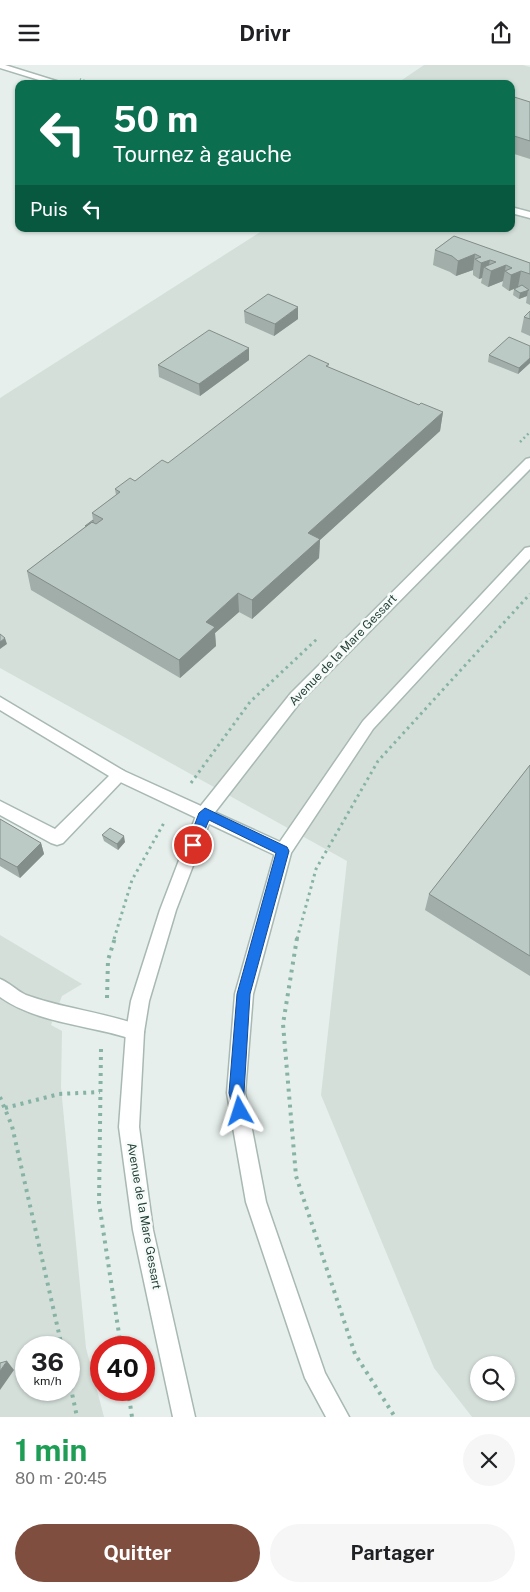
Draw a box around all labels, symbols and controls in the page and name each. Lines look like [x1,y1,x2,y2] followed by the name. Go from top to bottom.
[15,19,43,47] icon: menu
[487,19,515,47] icon: share
[239,20,291,46] text: Drivr
[113,99,198,140] text: 50 m
[30,100,95,165] icon: left
[113,141,292,167] text: Tournez à gauche
[78,195,106,223] icon: left
[30,198,68,220] text: Puis
[286,591,400,708] street label: Avenue de la Mare Gessart
[172,824,214,866] pin
[179,831,207,859] icon: arrive
[213,1084,265,1136] position arrow
[124,1142,164,1291] street label: Avenue de la Mare Gessart
[90,1336,155,1401] speed limit sign: 40
[31,1347,64,1377] text: 36
[470,1356,515,1401] map controls
[470,1356,515,1401] button: search
[33,1374,62,1388] text: km/h
[15,1432,87,1468] text: 1 min
[463,1434,515,1486] button: close
[15,1469,107,1488] text: 80 m · 20:45
[15,1524,260,1582] button: Quitter
[270,1524,515,1582] button: Partager

